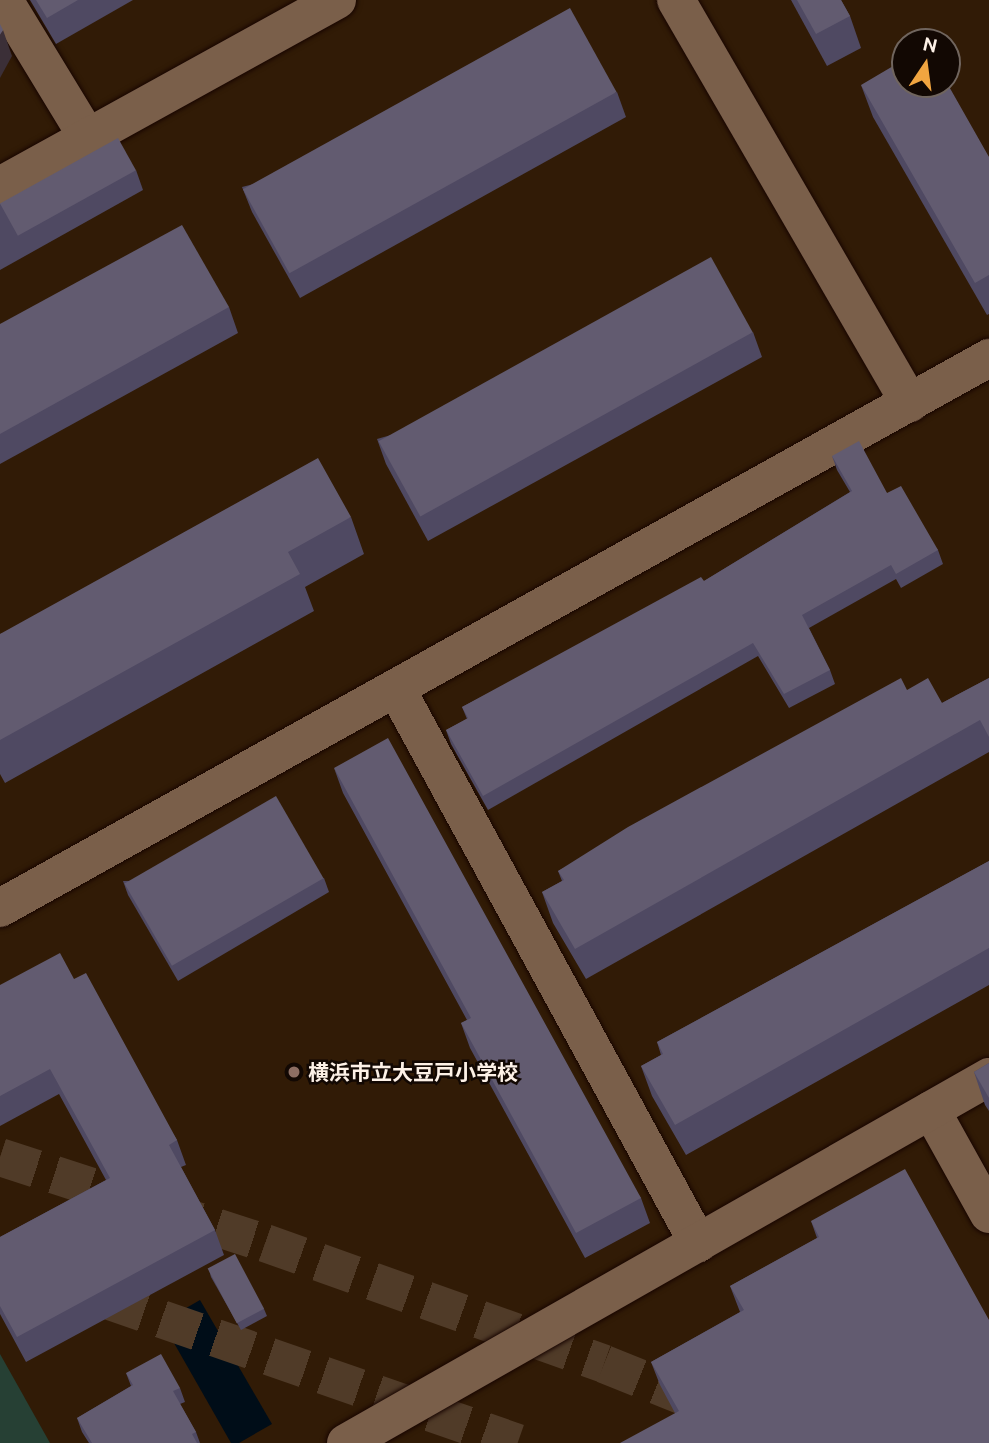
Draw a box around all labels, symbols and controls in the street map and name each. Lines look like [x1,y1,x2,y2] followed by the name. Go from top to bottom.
[891,28,961,98] north arrow
[921,32,940,57] text: N
[308,1059,518,1085] place label: 横浜市立大豆戸小学校
[286,1064,302,1080] marker: 横浜市立大豆戸小学校

